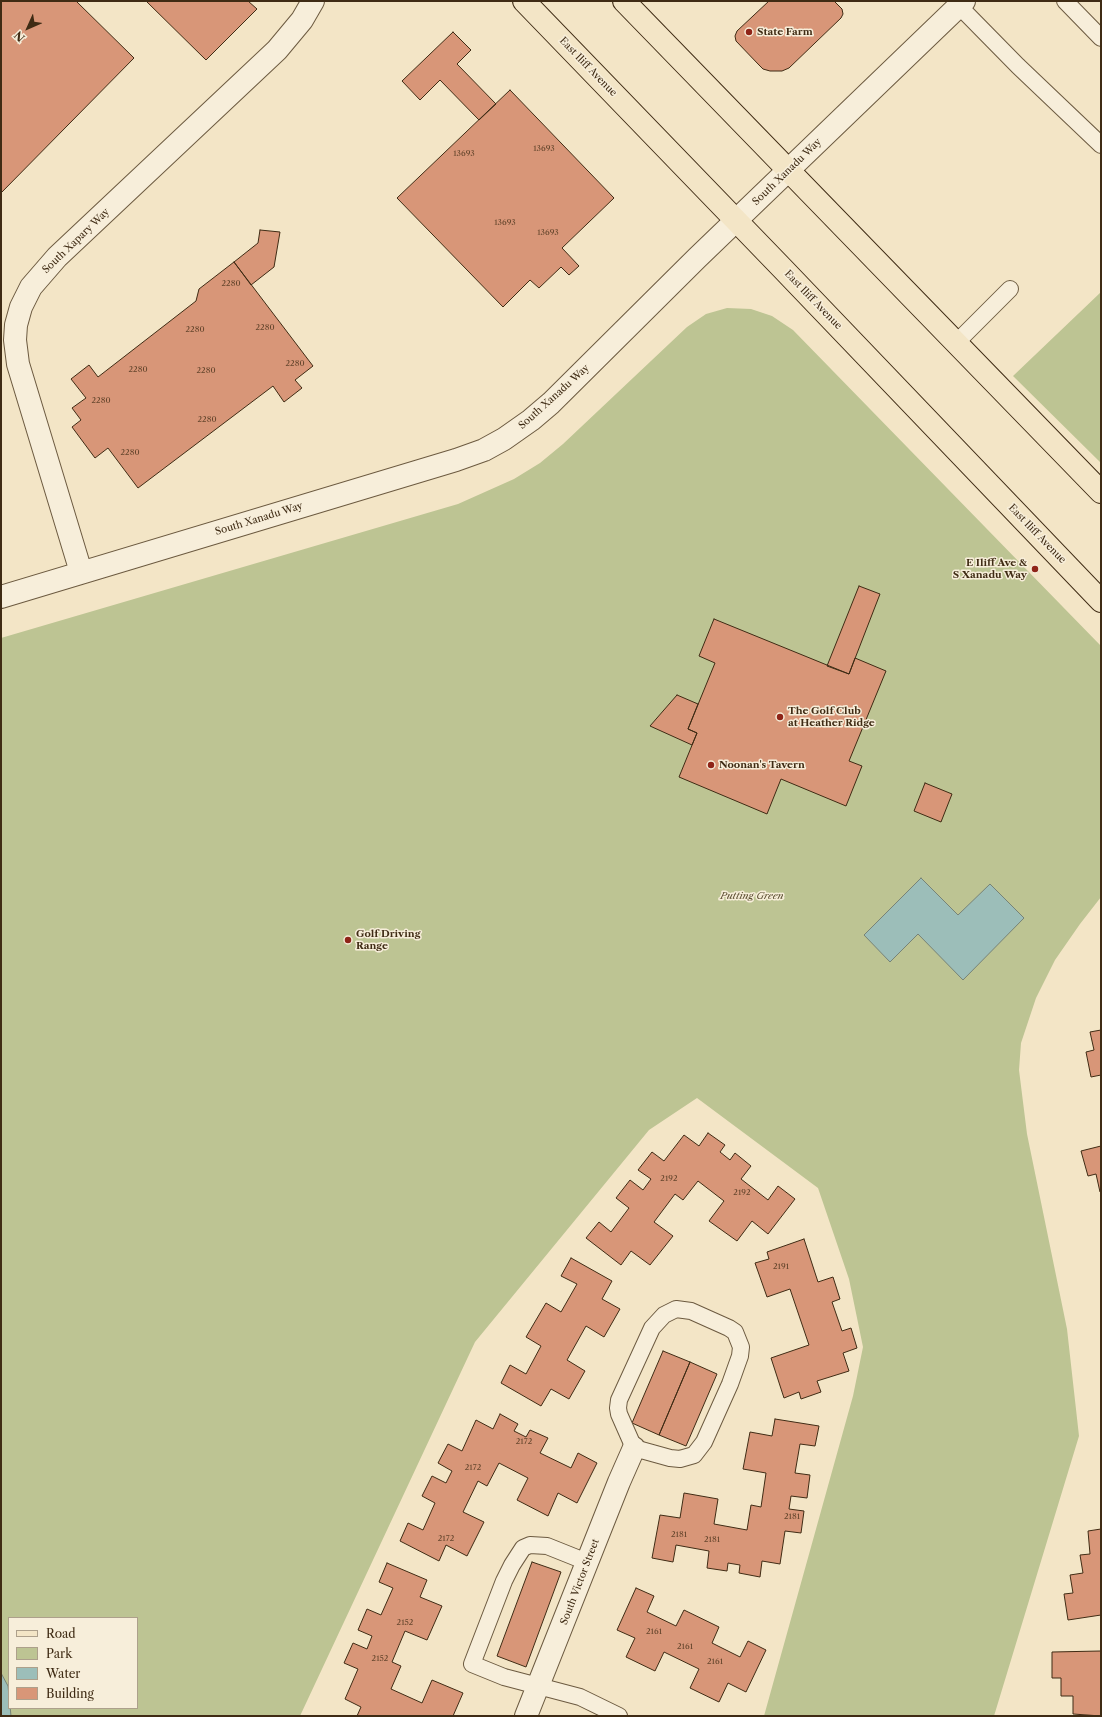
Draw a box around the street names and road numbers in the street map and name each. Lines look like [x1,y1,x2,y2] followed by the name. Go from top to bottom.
[557,35,619,99] street label: East Iliff Avenue
[750,136,824,208] street label: South Xanadu Way
[40,206,112,276] street label: South Xapary Way
[782,268,844,332] street label: East Iliff Avenue
[516,362,592,432] street label: South Xanadu Way
[214,500,304,538] street label: South Xanadu Way
[1006,502,1068,566] street label: East Iliff Avenue
[558,1537,602,1627] street label: South Victor Street

